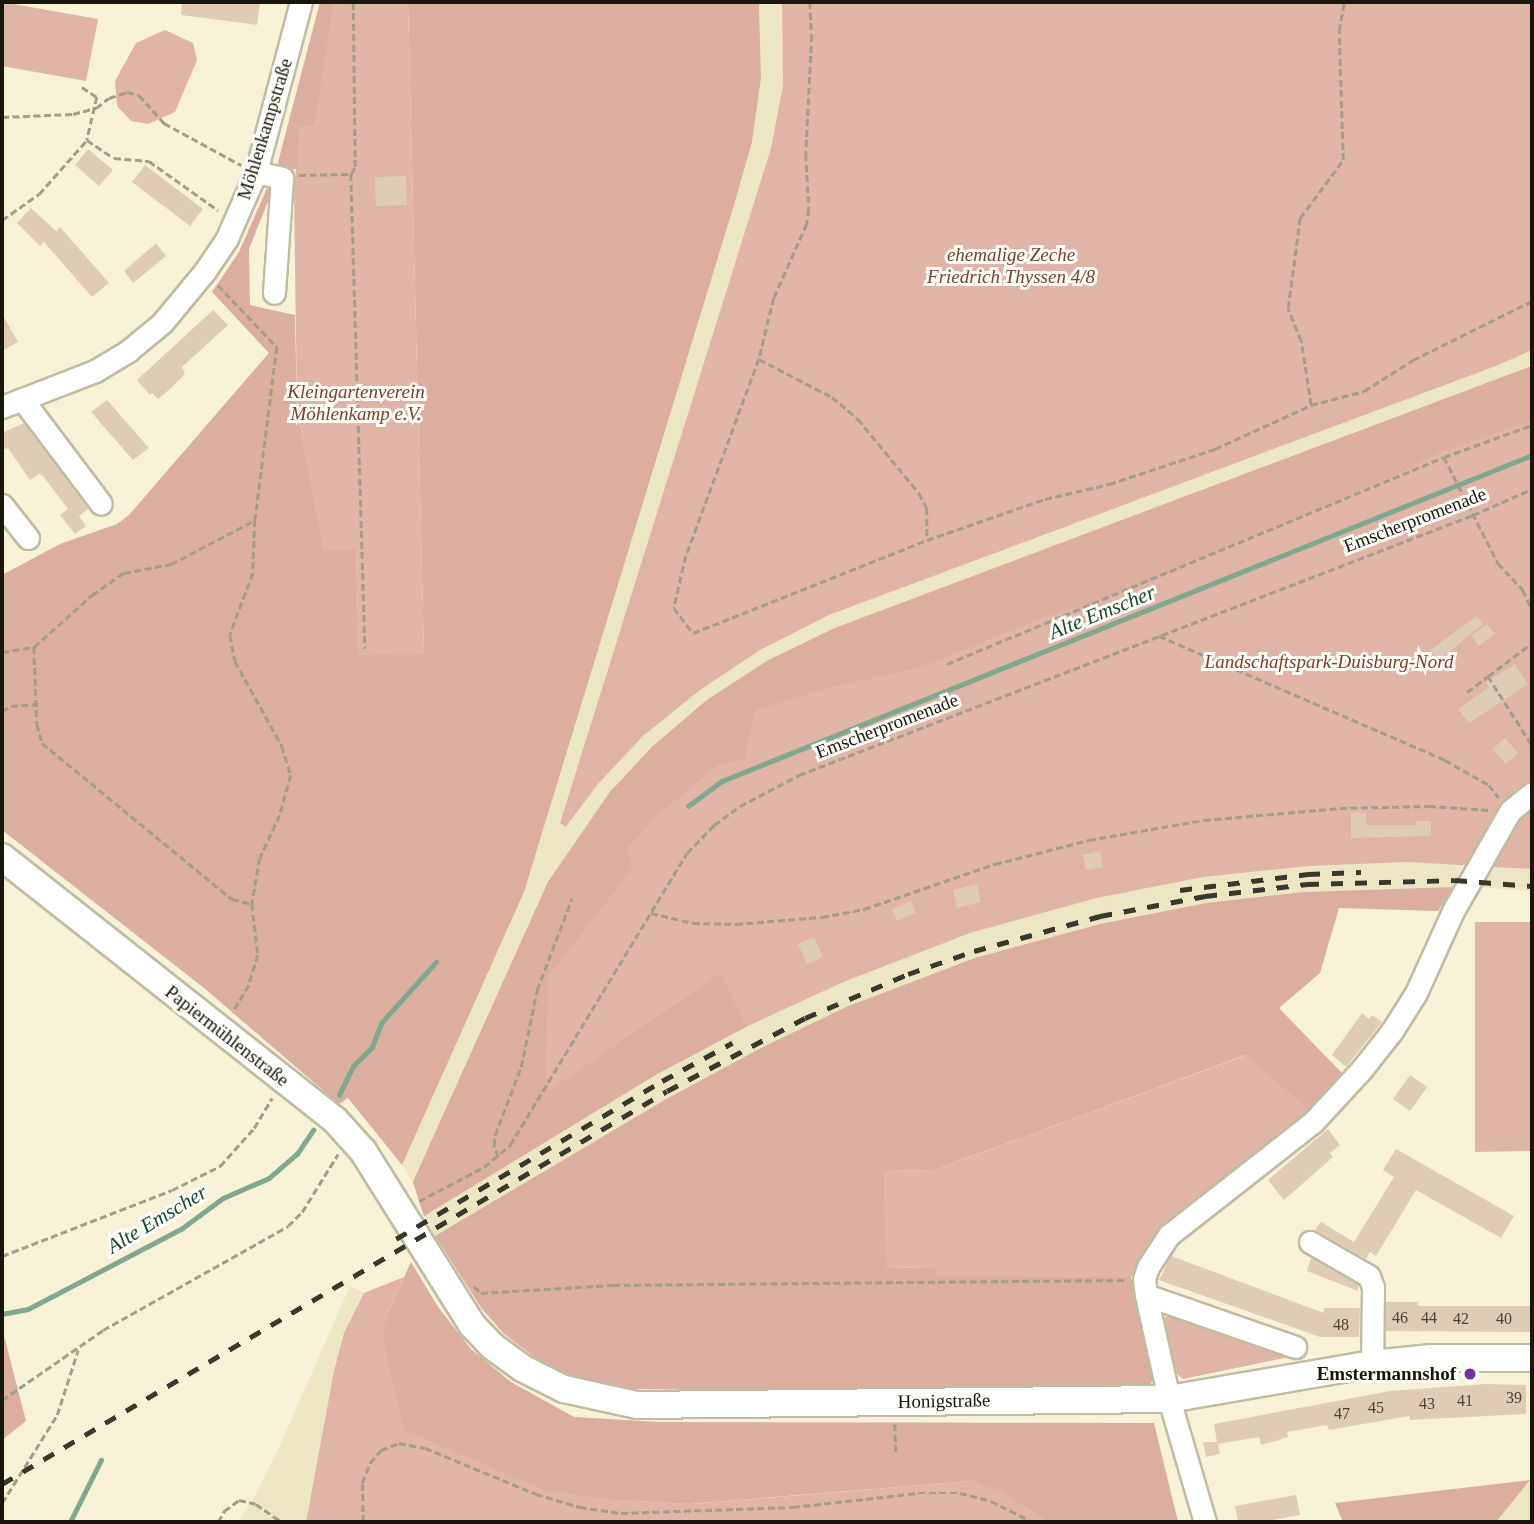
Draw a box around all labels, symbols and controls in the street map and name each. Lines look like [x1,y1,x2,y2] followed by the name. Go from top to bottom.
[233,56,297,202] street label: Möhlenkampstraße
[927,244,1095,288] park label: ehemalige Zeche Friedrich Thyssen 4/8
[287,381,425,425] park label: Kleingartenverein Möhlenkamp e.V.
[1340,482,1490,558] street label: Emscherpromenade
[1045,579,1159,645] water label: Alte Emscher
[1205,651,1453,673] park label: Landschaftspark-Duisburg-Nord
[812,688,962,764] street label: Emscherpromenade
[161,981,293,1091] street label: Papiermühlenstraße
[102,1179,212,1259] water label: Alte Emscher
[1392,1308,1408,1328] house number: 46
[1421,1308,1437,1328] house number: 44
[1453,1309,1469,1329] house number: 42
[1496,1309,1512,1329] house number: 40
[1333,1315,1349,1335] house number: 48
[1317,1363,1456,1385] place label: Emstermannshof
[1462,1366,1478,1382] marker: Emstermannshof
[1506,1388,1522,1408] house number: 39
[897,1389,991,1413] street label: Honigstraße
[1457,1391,1473,1411] house number: 41
[1419,1394,1435,1414] house number: 43
[1368,1398,1384,1418] house number: 45
[1334,1404,1350,1424] house number: 47

